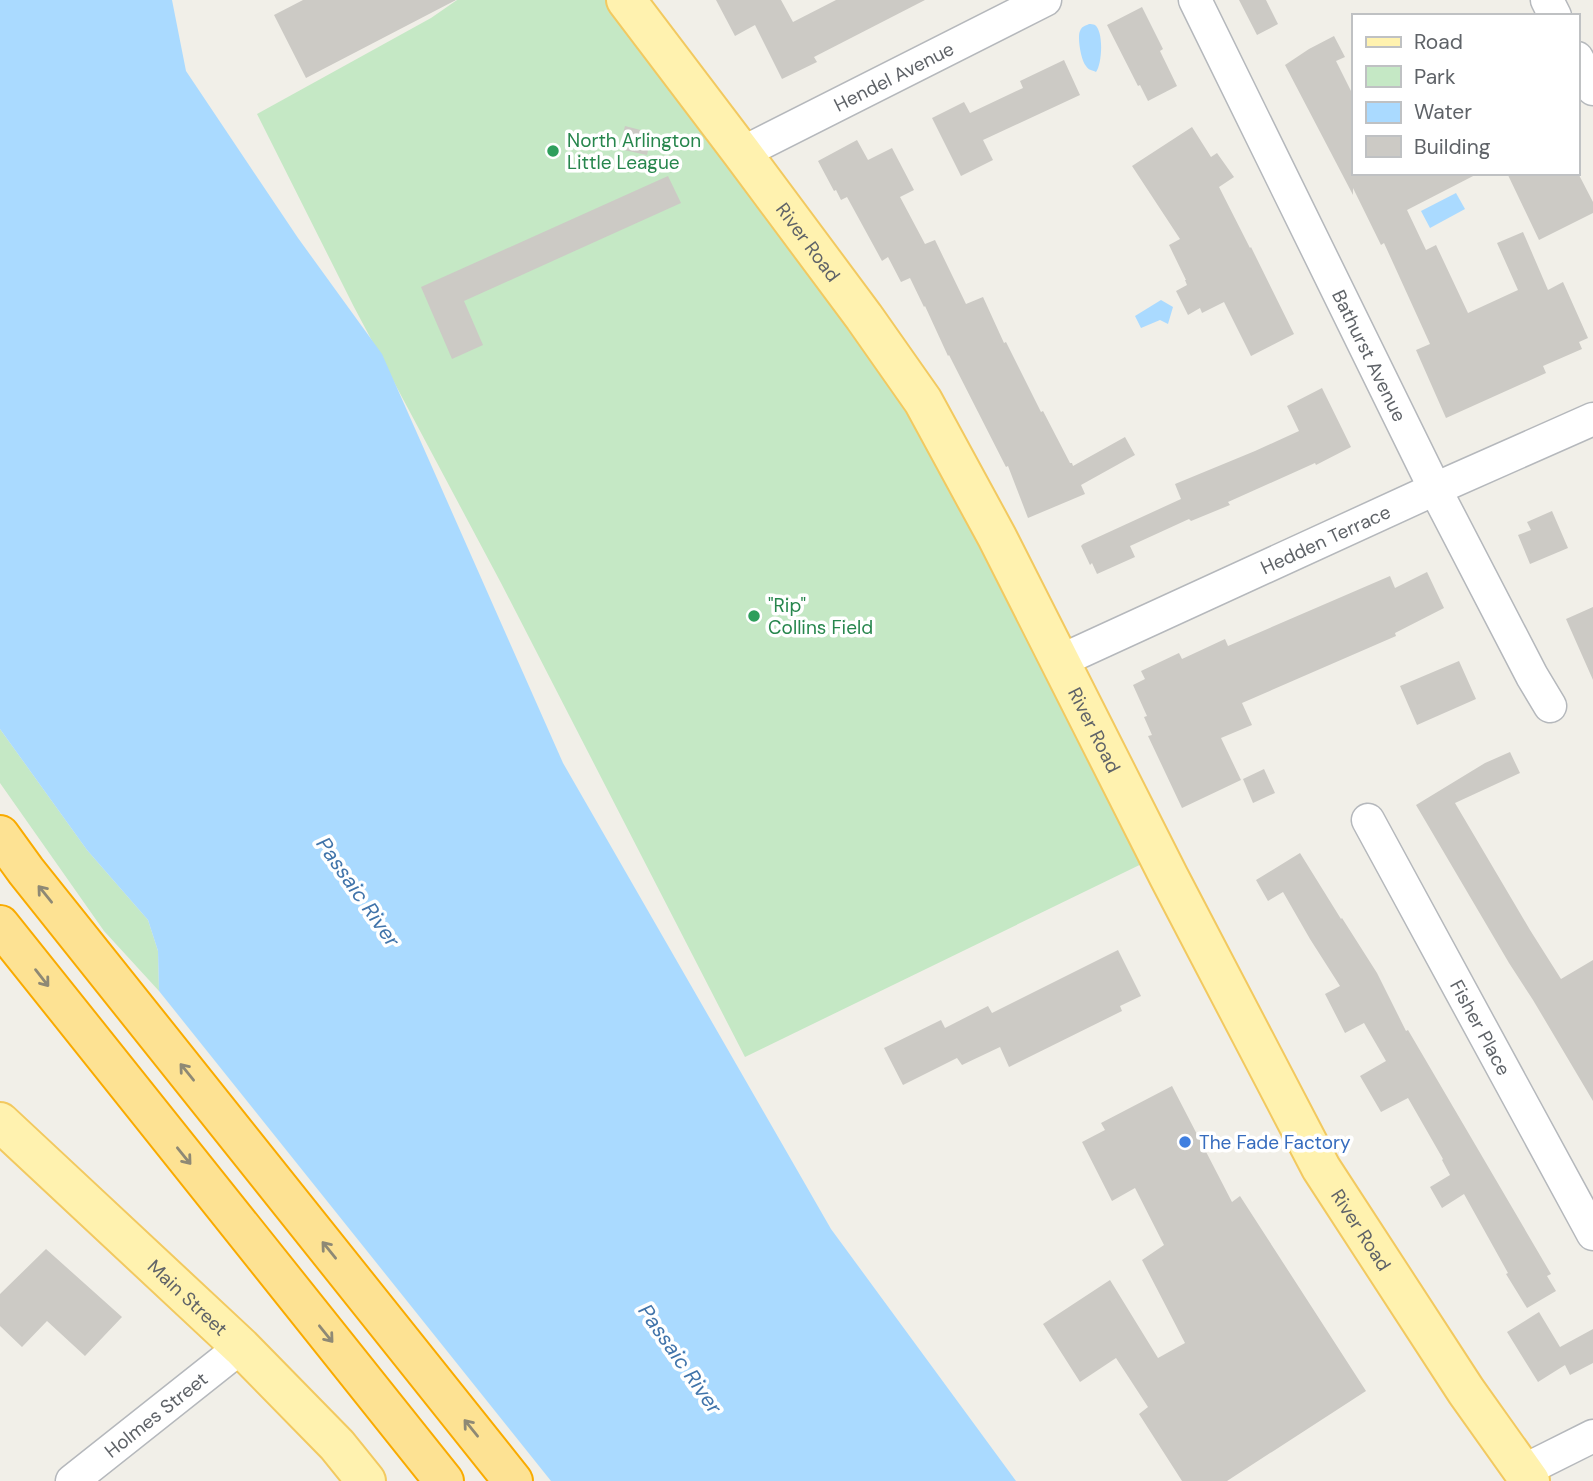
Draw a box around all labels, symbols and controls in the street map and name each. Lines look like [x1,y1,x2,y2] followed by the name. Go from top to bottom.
[1352,14,1579,175] legend
[1414,28,1463,56] text: Road
[830,36,958,117] street label: Hendel Avenue
[1414,63,1456,91] text: Park
[1414,98,1472,126] text: Water
[567,128,701,175] place label: North Arlington Little League
[1414,133,1491,161] text: Building
[545,143,561,159] marker: North Arlington Little League
[771,197,846,287] street label: River Road
[1327,285,1412,426] street label: Bathurst Avenue
[1256,499,1394,580] street label: Hedden Terrace
[768,593,873,640] place label: "Rip" Collins Field
[746,608,762,624] marker: "Rip" Collins Field
[1063,683,1127,777] street label: River Road
[310,832,407,953] water label: Passaic River
[37,886,53,904] one-way arrow
[35,969,50,987] one-way arrow
[1445,975,1517,1080] street label: Fisher Place
[179,1064,195,1082] one-way arrow
[1199,1130,1351,1155] place label: The Fade Factory
[1177,1134,1193,1150] marker: The Fade Factory
[177,1146,192,1165] one-way arrow
[1326,1184,1397,1275] street label: River Road
[321,1241,336,1259] one-way arrow
[143,1254,233,1341] street label: Main Street
[632,1299,729,1420] water label: Passaic River
[319,1324,334,1342] one-way arrow
[99,1366,212,1463] street label: Holmes Street
[463,1419,478,1437] one-way arrow

